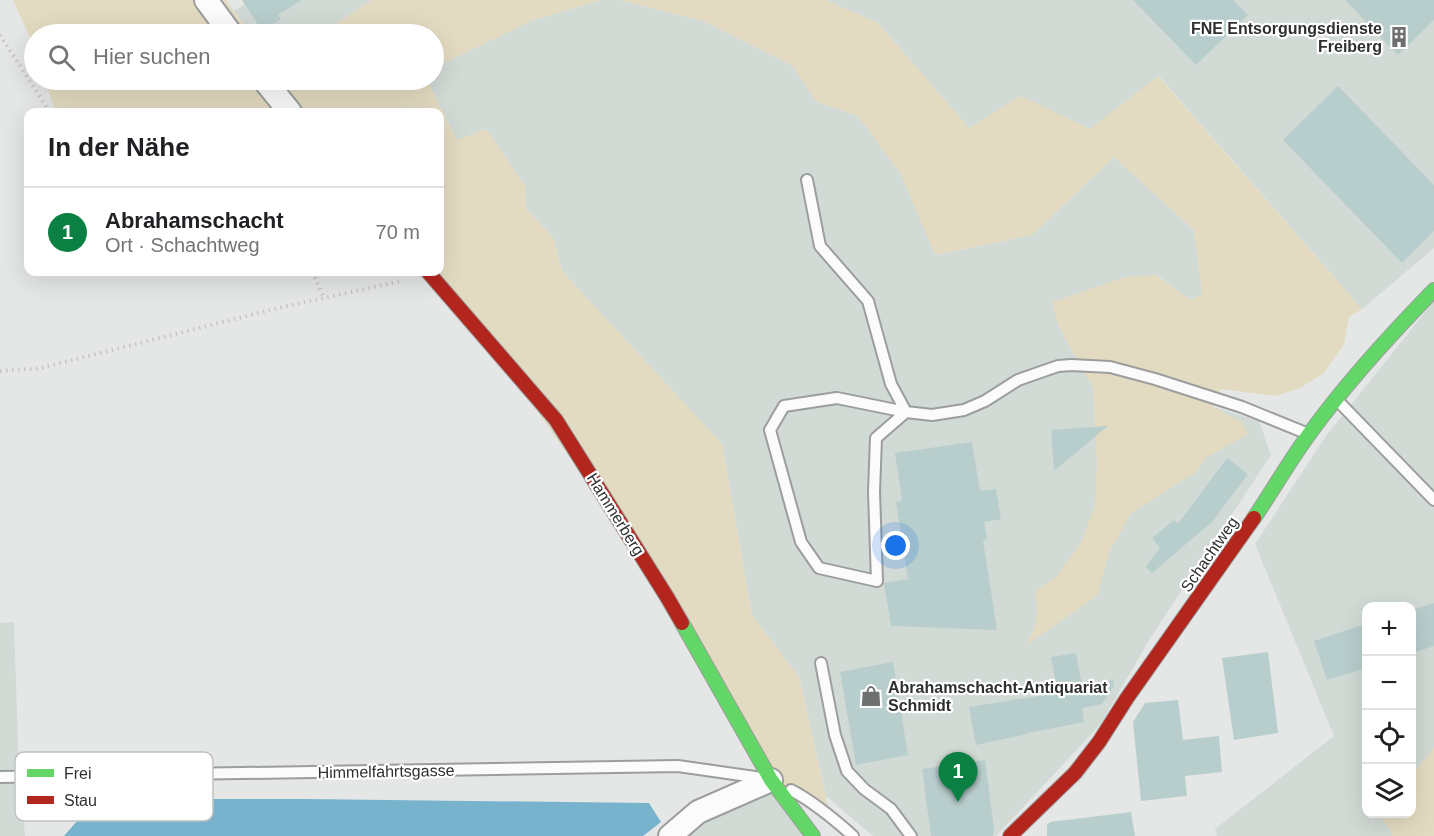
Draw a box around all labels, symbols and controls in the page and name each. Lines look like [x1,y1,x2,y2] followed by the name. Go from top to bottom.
[1191,20,1382,55] place label: FNE Entsorgungsdienste Freiberg
[24,24,444,90] search box
[1387,25,1411,49] building icon: FNE Entsorgungsdienste Freiberg
[45,41,78,74] icon: search
[93,44,210,69] text: Hier suchen
[48,132,190,162] text: In der Nähe
[105,208,284,233] text: Abrahamschacht
[62,221,73,243] text: 1
[376,221,420,243] text: 70 m
[105,234,260,256] text: Ort · Schachtweg
[584,470,648,558] street label: Hammerberg
[1177,514,1241,595] street label: Schachtweg
[881,531,910,560] your location
[1362,602,1416,818] map controls
[1362,602,1416,656] button: +
[1362,656,1416,710] button: −
[888,679,1108,714] place label: Abrahamschacht-Antiquariat Schmidt
[859,684,883,708] shop icon: Abrahamschacht-Antiquariat Schmidt
[1362,710,1416,764] button: locate
[15,752,213,821] legend
[938,752,978,802] pin: 1
[317,762,455,781] street label: Himmelfahrtsgasse
[1362,764,1416,818] button: layers
[64,765,92,782] text: Frei
[64,792,97,809] text: Stau

